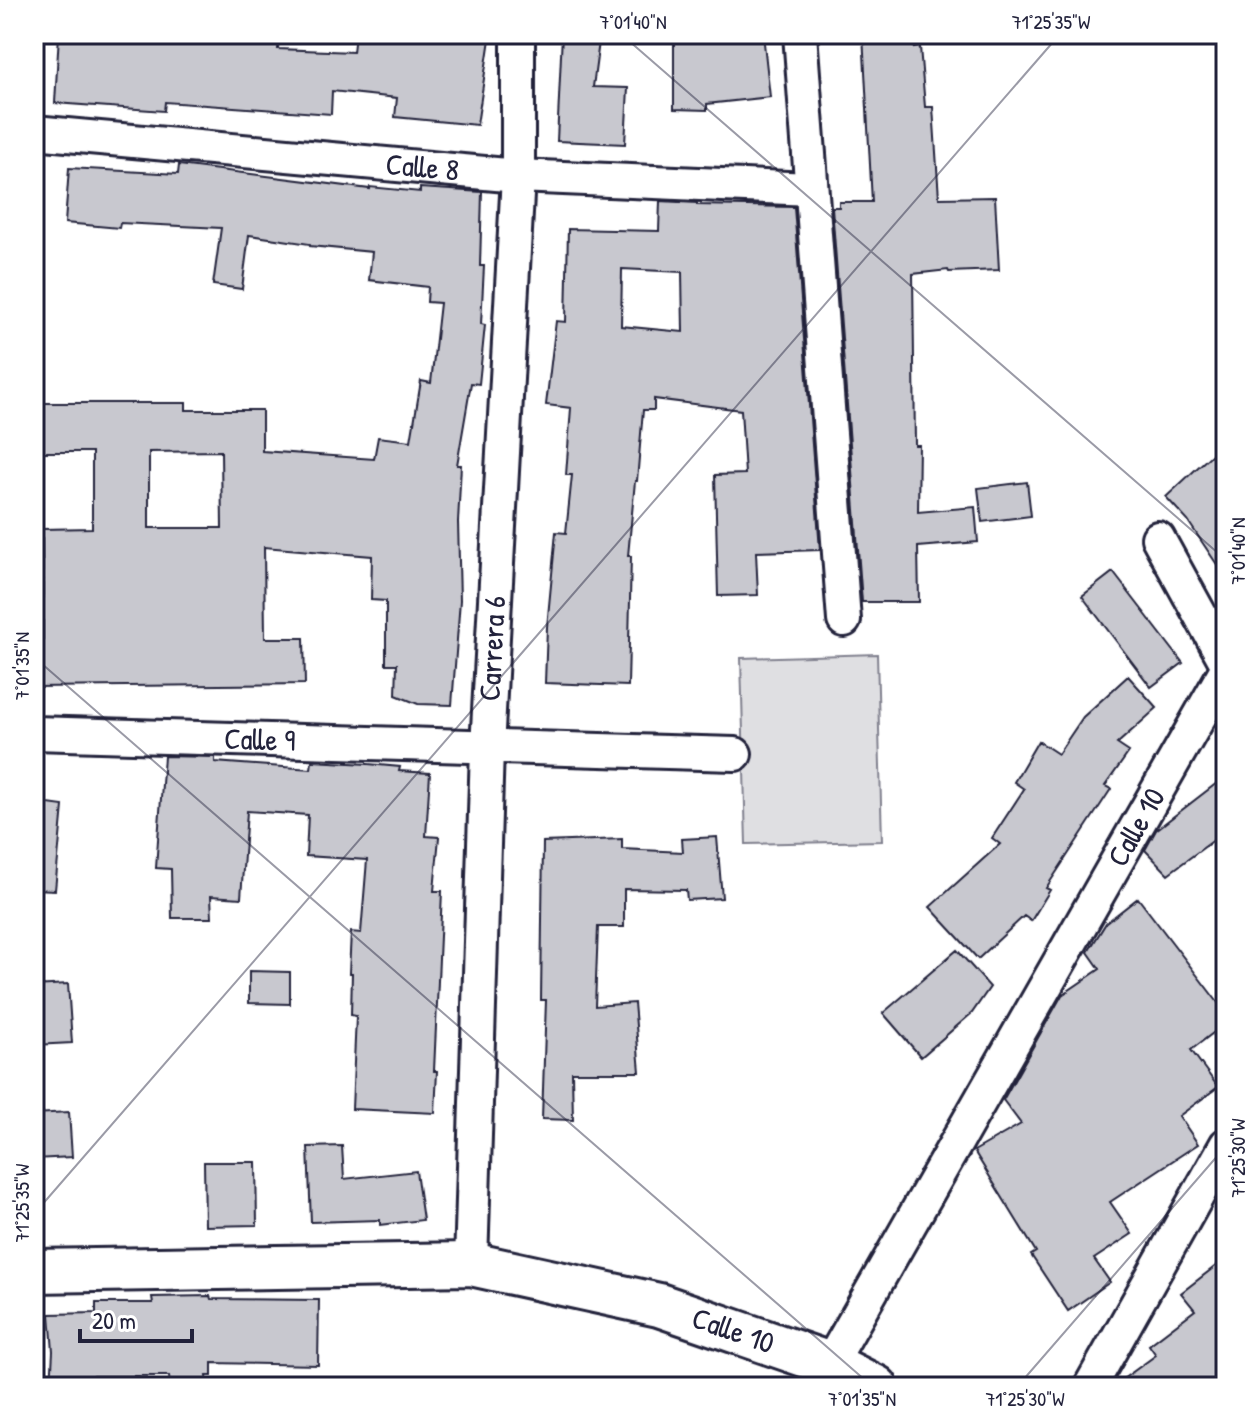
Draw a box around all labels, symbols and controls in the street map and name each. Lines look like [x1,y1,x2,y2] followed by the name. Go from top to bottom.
[599,8,667,35] text: 7°01'40"N
[1012,8,1091,35] text: 71°25'35"W
[384,143,461,190] street label: Calle 8
[1224,517,1251,585] text: 7°01'40"N
[469,595,514,702] street label: Carrera 6
[8,632,35,700] text: 7°01'35"N
[224,718,296,760] street label: Calle 9
[1097,780,1174,873] street label: Calle 10
[1224,1118,1251,1198] text: 71°25'30"W
[8,1163,35,1242] text: 71°25'35"W
[80,1293,192,1343] scale bar
[687,1297,780,1362] street label: Calle 10
[92,1304,136,1336] text: 20 m
[828,1385,896,1412] text: 7°01'35"N
[985,1385,1065,1412] text: 71°25'30"W

